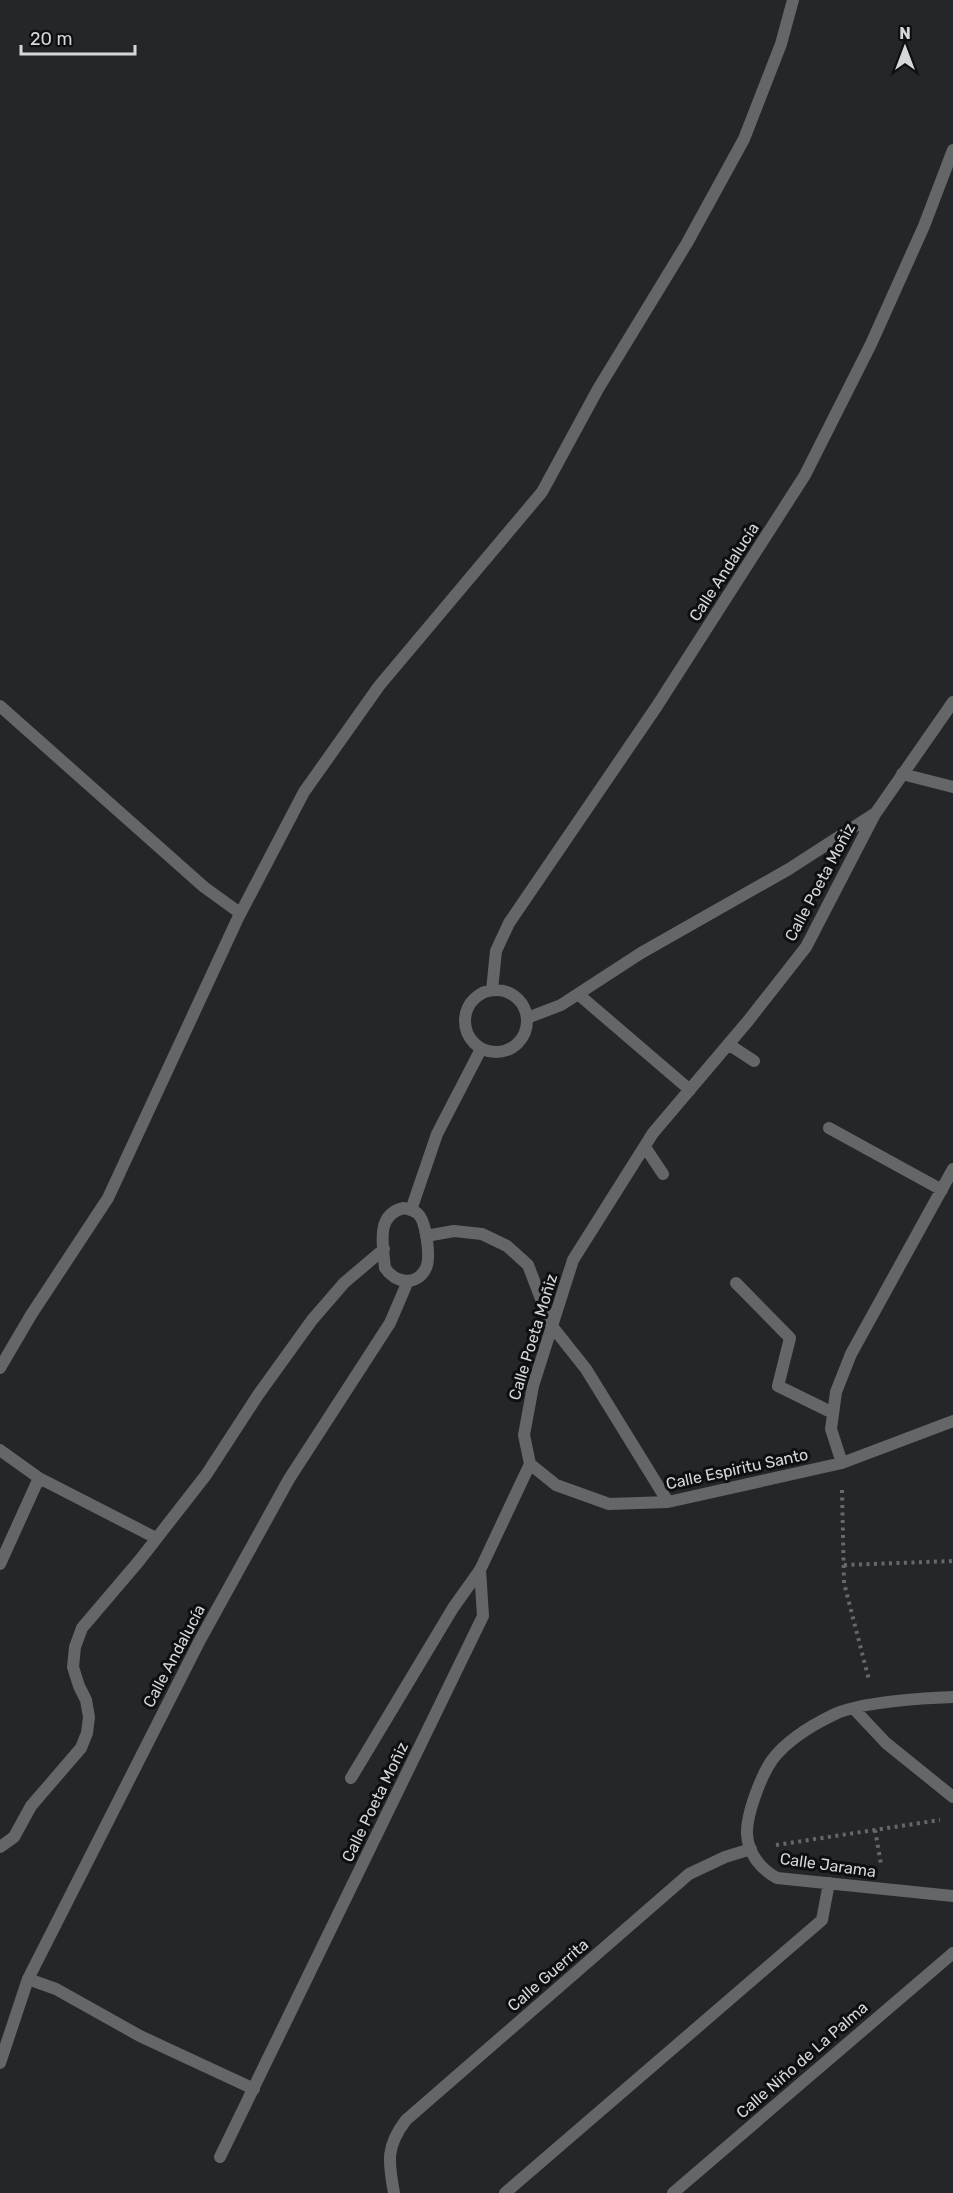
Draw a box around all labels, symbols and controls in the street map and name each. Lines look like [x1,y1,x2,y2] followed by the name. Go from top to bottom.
[21,18,135,56] scale bar
[875,18,935,78] north arrow
[899,24,911,43] text: N
[30,28,72,50] text: 20 m
[685,519,763,625] street label: Calle Andalucía
[781,820,859,944] street label: Calle Poeta Moñiz
[505,1272,561,1402] street label: Calle Poeta Moñiz
[664,1445,810,1493] street label: Calle Espiritu Santo
[139,1601,209,1711] street label: Calle Andalucía
[338,1739,412,1865] street label: Calle Poeta Moñiz
[779,1849,877,1881] street label: Calle Jarama
[504,1935,592,2015] street label: Calle Guerrita
[732,1998,872,2122] street label: Calle Niño de La Palma

